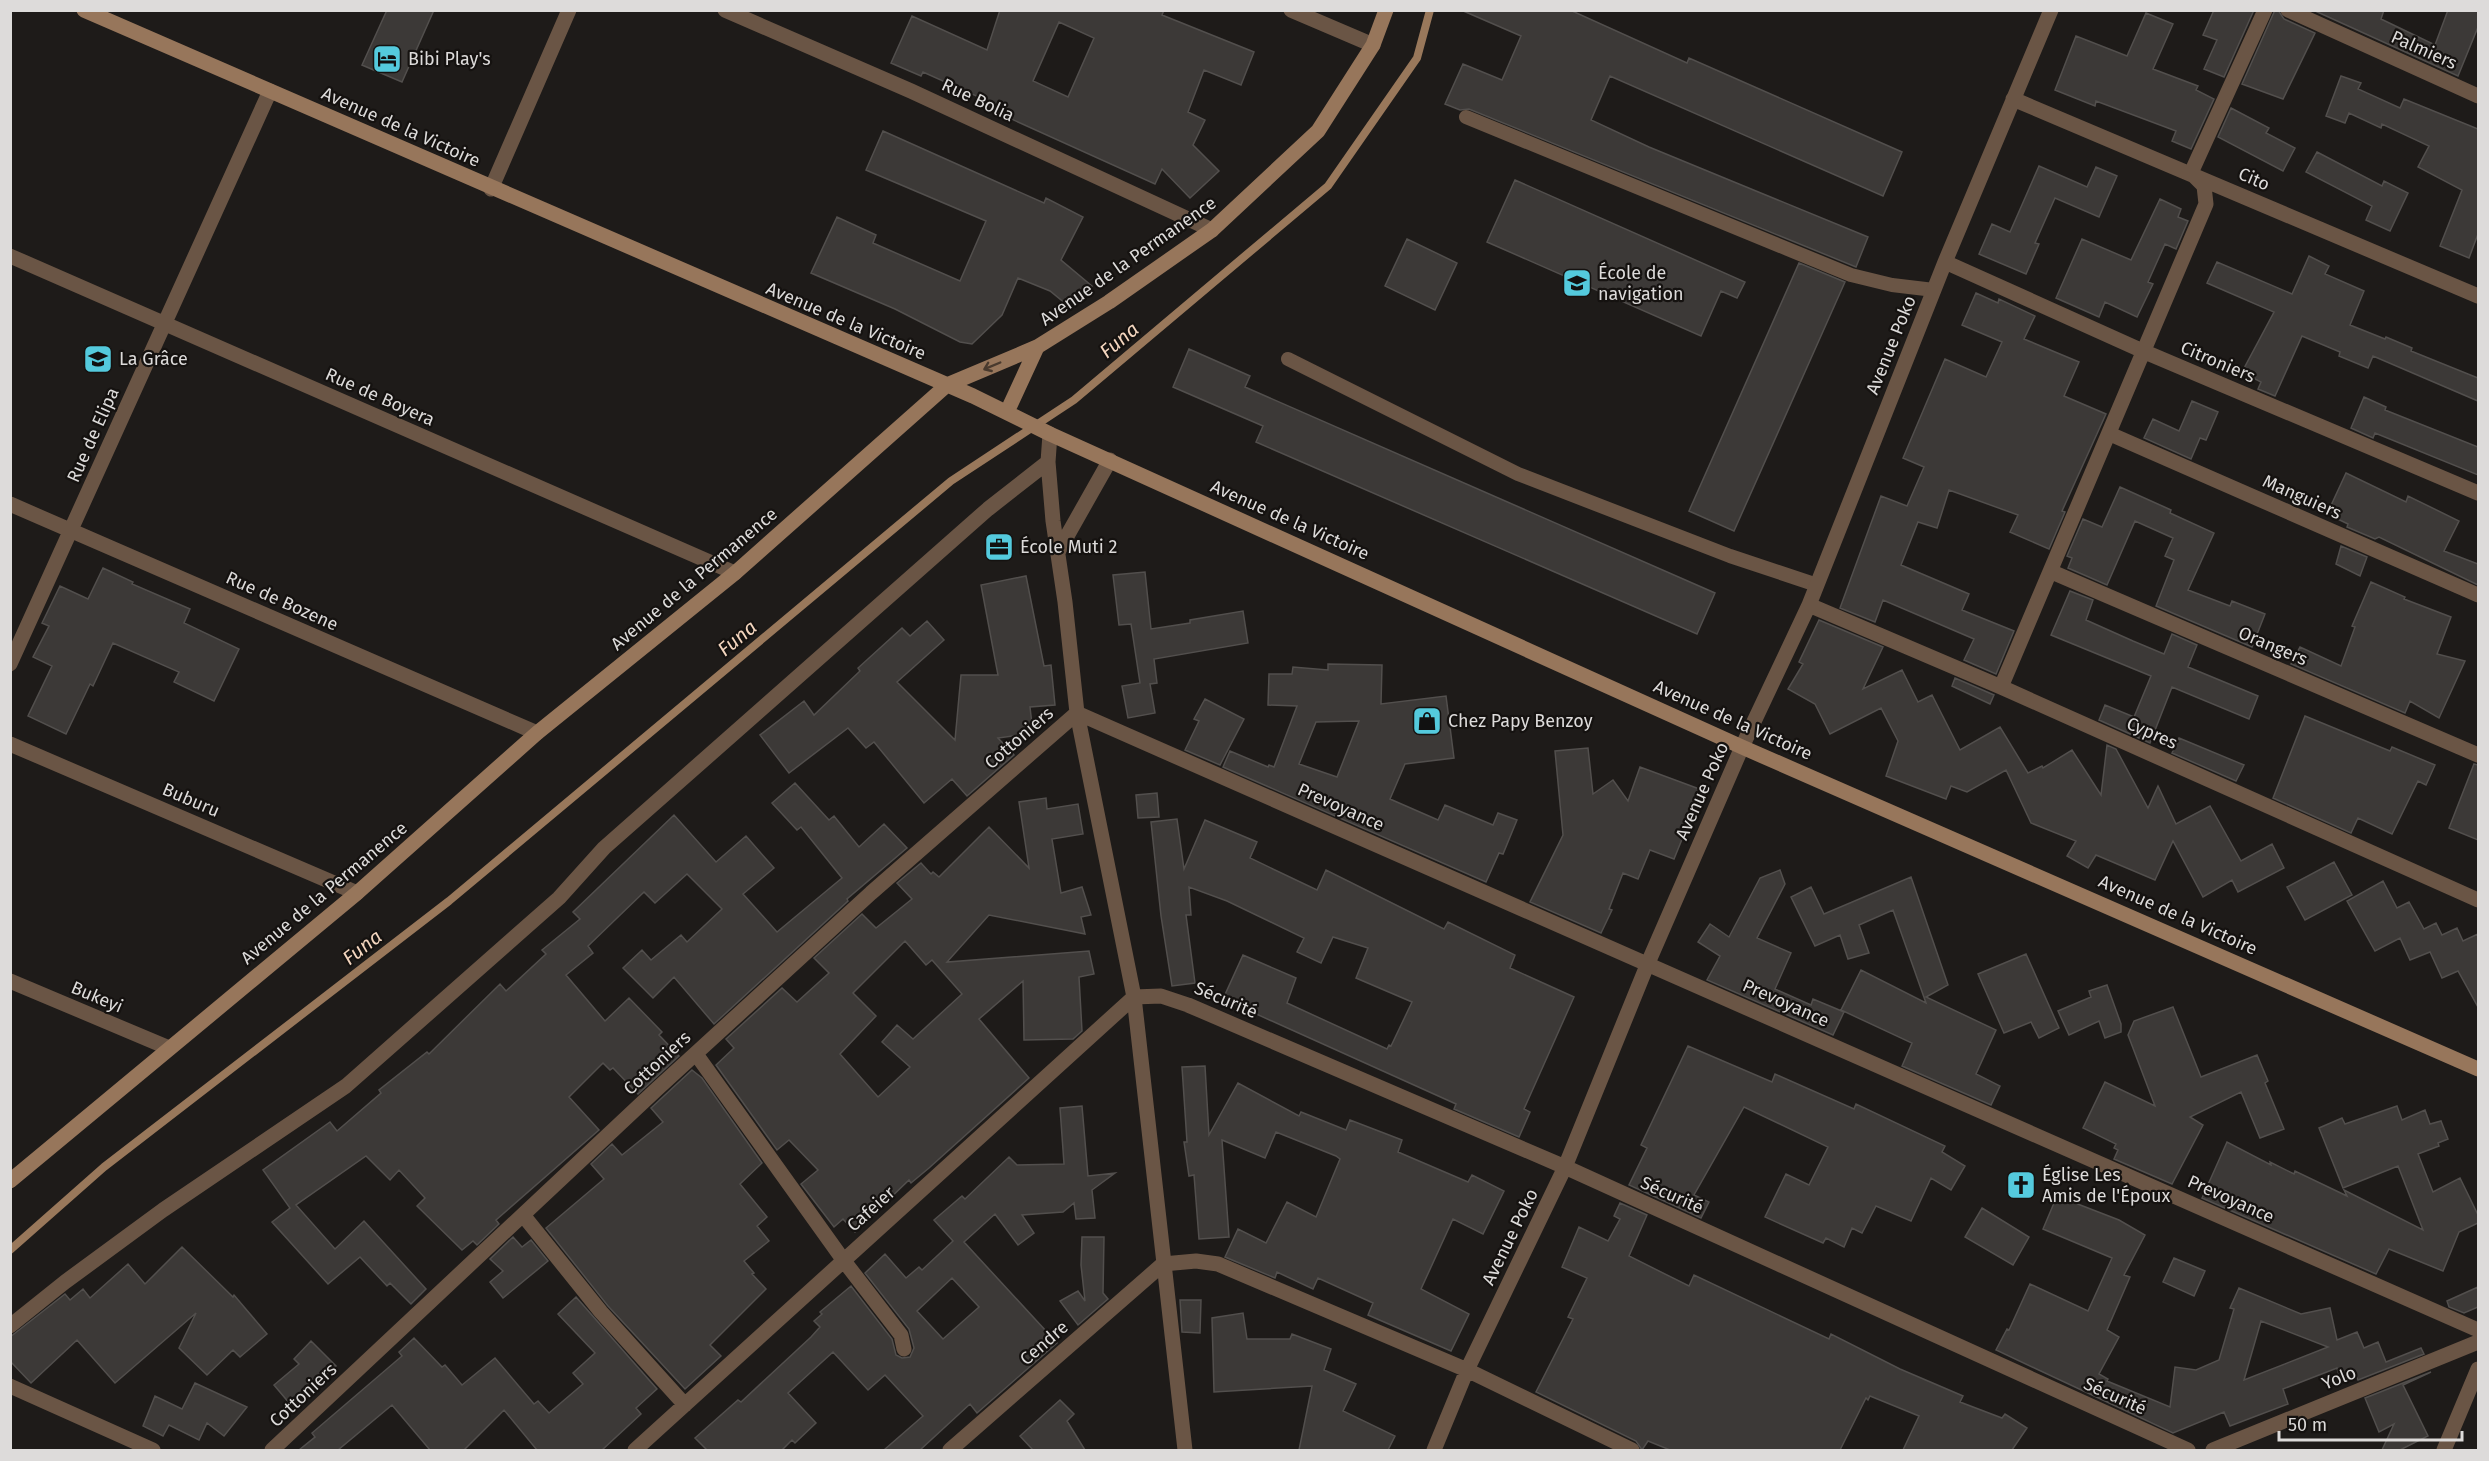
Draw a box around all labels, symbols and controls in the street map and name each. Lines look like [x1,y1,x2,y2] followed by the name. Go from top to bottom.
[2388,26,2460,74] street label: Palmiers
[371,43,403,75] hotel icon: Bibi Play's
[408,48,491,70] place label: Bibi Play's
[938,74,1018,126] street label: Rue Bolia
[318,82,484,172] street label: Avenue de la Victoire
[2235,163,2273,195] street label: Cito
[1035,192,1221,330] street label: Avenue de la Permanence
[1598,261,1683,305] place label: École de navigation
[1561,267,1593,299] school or university icon: École de navigation
[763,277,929,365] street label: Avenue de la Victoire
[1861,292,1921,398] street label: Avenue Poko
[1095,317,1143,363] water label: Funa
[2177,336,2259,388] street label: Citroniers
[82,343,114,375] school or university icon: La Grâce
[119,348,188,370] place label: La Grâce
[983,361,1001,372] one-way arrow
[322,363,438,431] street label: Rue de Boyera
[62,384,124,486] street label: Rue de Elipa
[2259,470,2345,524] street label: Manguiers
[1207,475,1373,565] street label: Avenue de la Victoire
[606,503,782,655] street label: Avenue de la Permanence
[983,531,1015,563] office icon: École Muti 2
[1020,535,1118,558] place label: École Muti 2
[222,566,342,636] street label: Rue de Bozene
[713,615,761,661] water label: Funa
[2235,622,2311,670] street label: Orangers
[1650,675,1816,765] street label: Avenue de la Victoire
[980,702,1058,774] street label: Cottoniers
[1411,705,1443,737] shop icon: Chez Papy Benzoy
[1448,710,1593,732] place label: Chez Papy Benzoy
[2123,712,2181,754] street label: Cypres
[1671,739,1733,843] street label: Avenue Poko
[159,778,223,822] street label: Buburu
[1294,778,1388,836] street label: Prevoyance
[236,817,412,969] street label: Avenue de la Permanence
[2095,870,2261,960] street label: Avenue de la Victoire
[337,924,387,970] water label: Funa
[1739,974,1833,1032] street label: Prevoyance
[68,976,126,1018] street label: Bukeyi
[1191,977,1261,1023] street label: Sécurité
[619,1026,695,1100] street label: Cottoniers
[2042,1163,2170,1207] place label: Église Les Amis de l'Époux
[2005,1169,2037,1201] church icon: Église Les Amis de l'Époux
[2184,1170,2278,1228] street label: Prevoyance
[1637,1171,1707,1219] street label: Sécurité
[842,1182,900,1236] street label: Cafeier
[1477,1185,1543,1289] street label: Avenue Poko
[1015,1316,1073,1370] street label: Cendre
[265,1358,341,1432] street label: Cottoniers
[2319,1361,2359,1395] street label: Yolo
[2080,1372,2150,1420] street label: Sécurité
[2279,1404,2462,1442] scale bar
[2288,1414,2327,1436] text: 50 m

